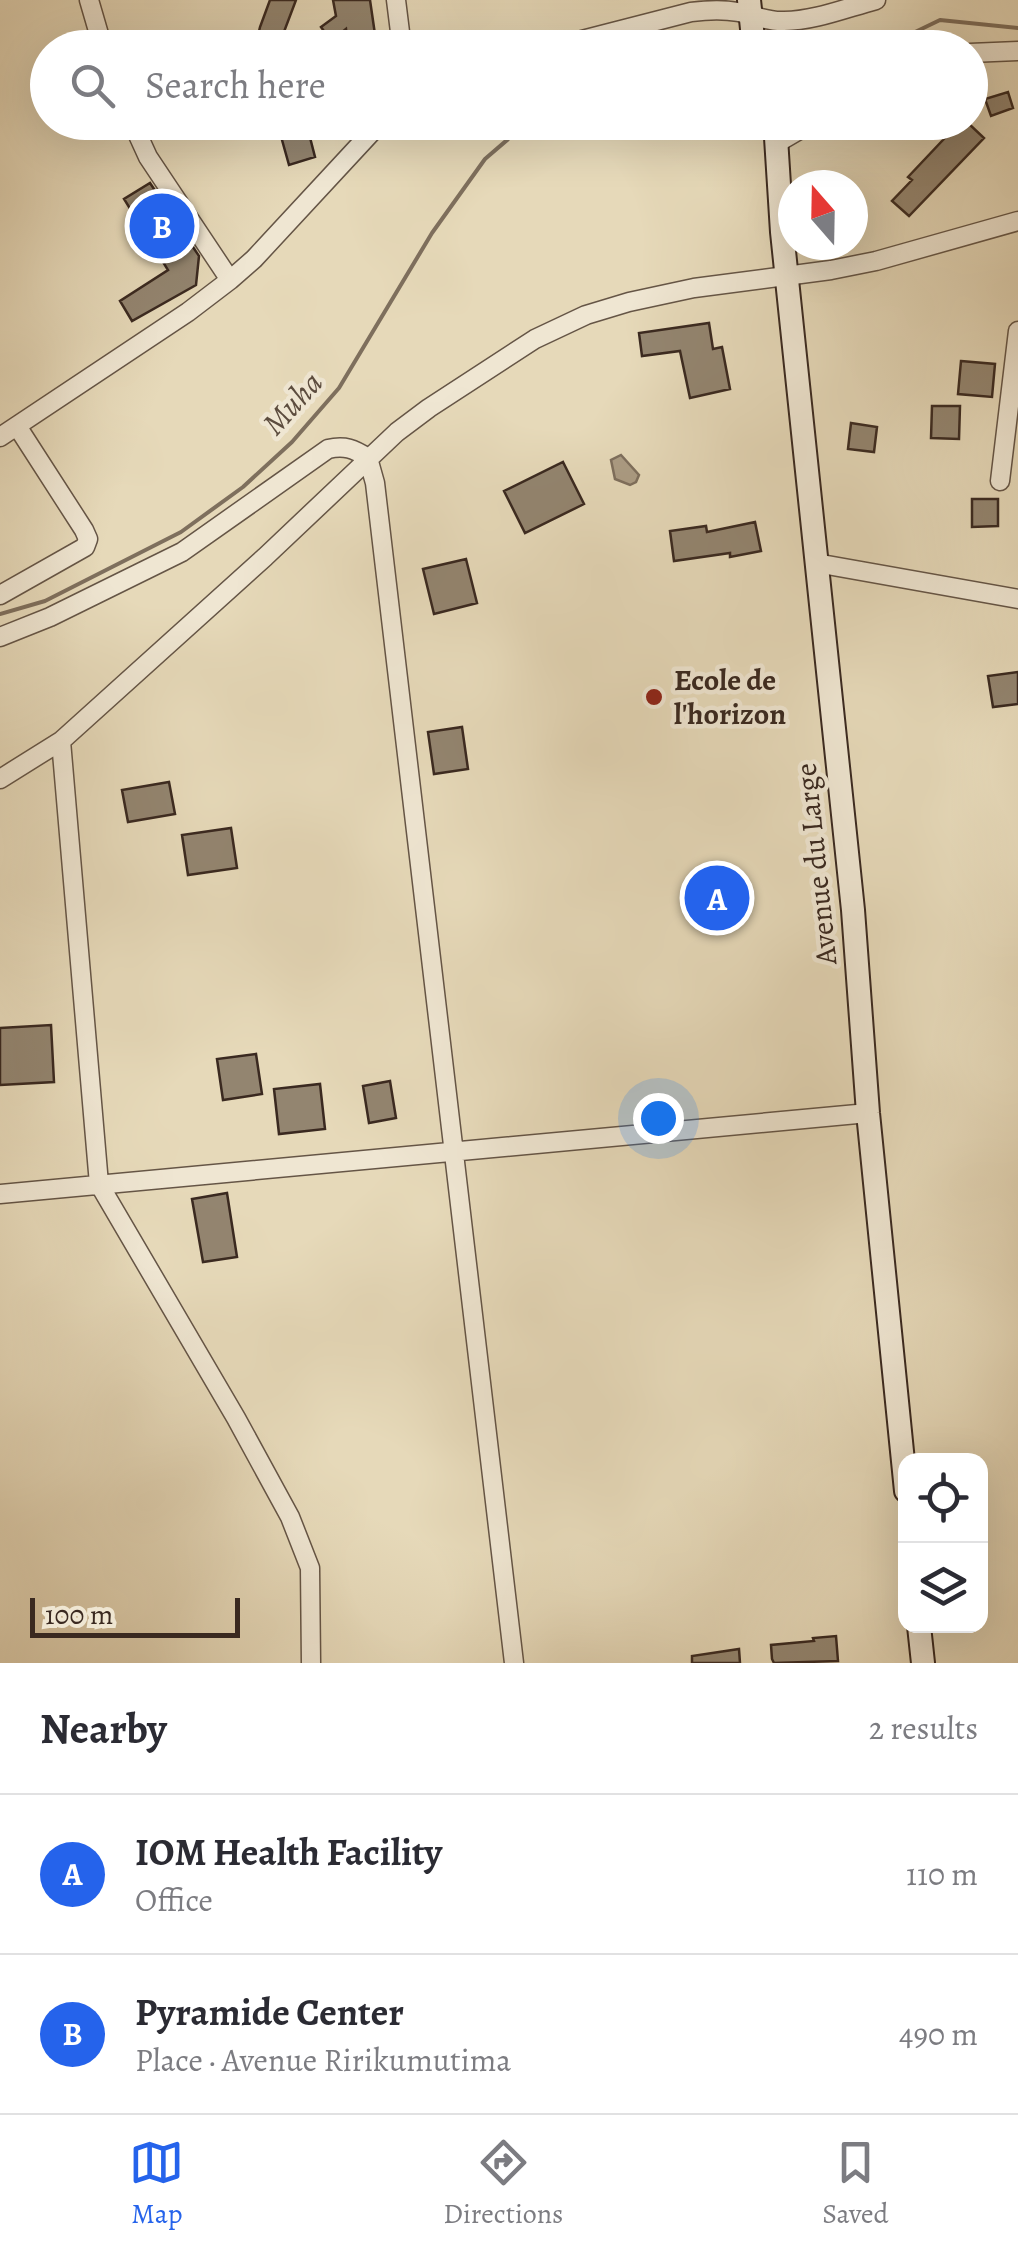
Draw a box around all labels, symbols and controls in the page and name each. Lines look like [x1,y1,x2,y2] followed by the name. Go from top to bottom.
[30,30,988,140] search box
[65,58,120,113] icon: search
[145,59,326,111] text: Search here
[778,170,868,260] north arrow
[130,188,194,264] pin: B
[252,362,332,444] water label: Muha
[674,660,786,734] place label: Ecole de l'horizon
[643,686,665,708] marker: Ecole de l'horizon
[786,761,847,968] street label: Avenue du Large
[684,860,750,936] pin: A
[633,1093,684,1144] your location
[898,1453,988,1633] map controls
[898,1453,988,1543] button: locate
[898,1543,988,1633] button: layers
[30,1593,240,1638] scale bar
[45,1596,113,1634] text: 100 m
[40,1700,167,1757] text: Nearby
[869,1706,978,1750] text: 2 results
[135,1826,442,1878] text: IOM Health Facility
[62,1852,83,1896] text: A
[906,1852,978,1896] text: 110 m
[135,1878,213,1922] text: Office
[135,1986,404,2038] text: Pyramide Center
[62,2012,83,2056] text: B
[899,2012,978,2056] text: 490 m
[135,2038,511,2082] text: Place · Avenue Ririkumutima
[129,2135,184,2233] tab: Map
[443,2135,563,2233] tab: Directions
[822,2135,889,2233] tab: Saved

